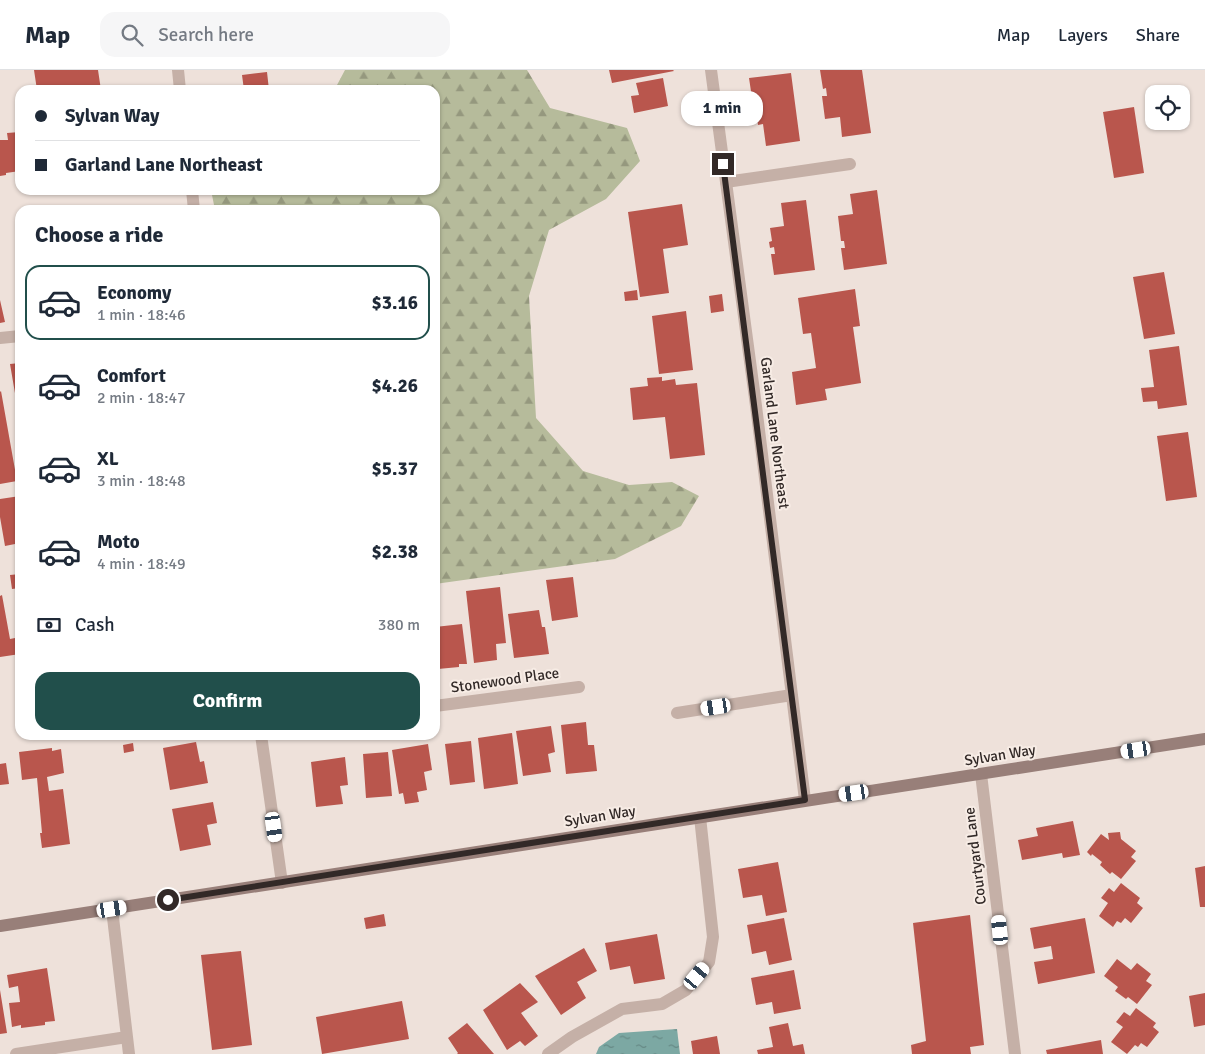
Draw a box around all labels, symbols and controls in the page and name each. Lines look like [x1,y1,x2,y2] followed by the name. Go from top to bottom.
[100,12,450,57] search box
[25,20,70,50] text: Map
[118,21,146,49] icon: search
[158,23,254,47] text: Search here
[997,24,1030,46] text: Map
[1058,24,1108,46] text: Layers
[1136,24,1180,46] text: Share
[1145,85,1190,130] map controls
[1145,85,1190,130] button: locate
[682,92,764,126] callout: 1 min
[703,98,741,118] text: 1 min
[65,104,159,128] text: Sylvan Way
[65,153,263,177] text: Garland Lane Northeast
[712,153,734,175] route end
[35,221,163,248] text: Choose a ride
[37,280,82,325] icon: car
[97,281,171,305] text: Economy
[372,291,418,315] text: $3.16
[97,305,186,325] text: 1 min · 18:46
[757,356,793,510] street label: Garland Lane Northeast
[37,363,82,408] icon: car
[97,364,166,388] text: Comfort
[372,374,418,398] text: $4.26
[97,388,186,408] text: 2 min · 18:47
[37,446,82,491] icon: car
[97,447,119,471] text: XL
[372,457,418,481] text: $5.37
[97,471,186,491] text: 3 min · 18:48
[37,529,82,574] icon: car
[97,530,140,554] text: Moto
[372,540,418,564] text: $2.38
[97,554,186,574] text: 4 min · 18:49
[35,611,63,639] icon: cash
[75,613,115,637] text: Cash
[378,615,420,635] text: 380 m
[450,663,560,697] street label: Stonewood Place
[35,672,420,730] button: Confirm
[700,697,731,717] car
[963,740,1037,770] street label: Sylvan Way
[1120,740,1151,760] car
[838,783,869,803] car
[563,801,637,831] street label: Sylvan Way
[960,806,990,906] street label: Courtyard Lane
[264,811,283,843] car
[157,889,179,911] route start
[96,899,127,919] car
[990,914,1009,946] car
[681,960,712,992] car

